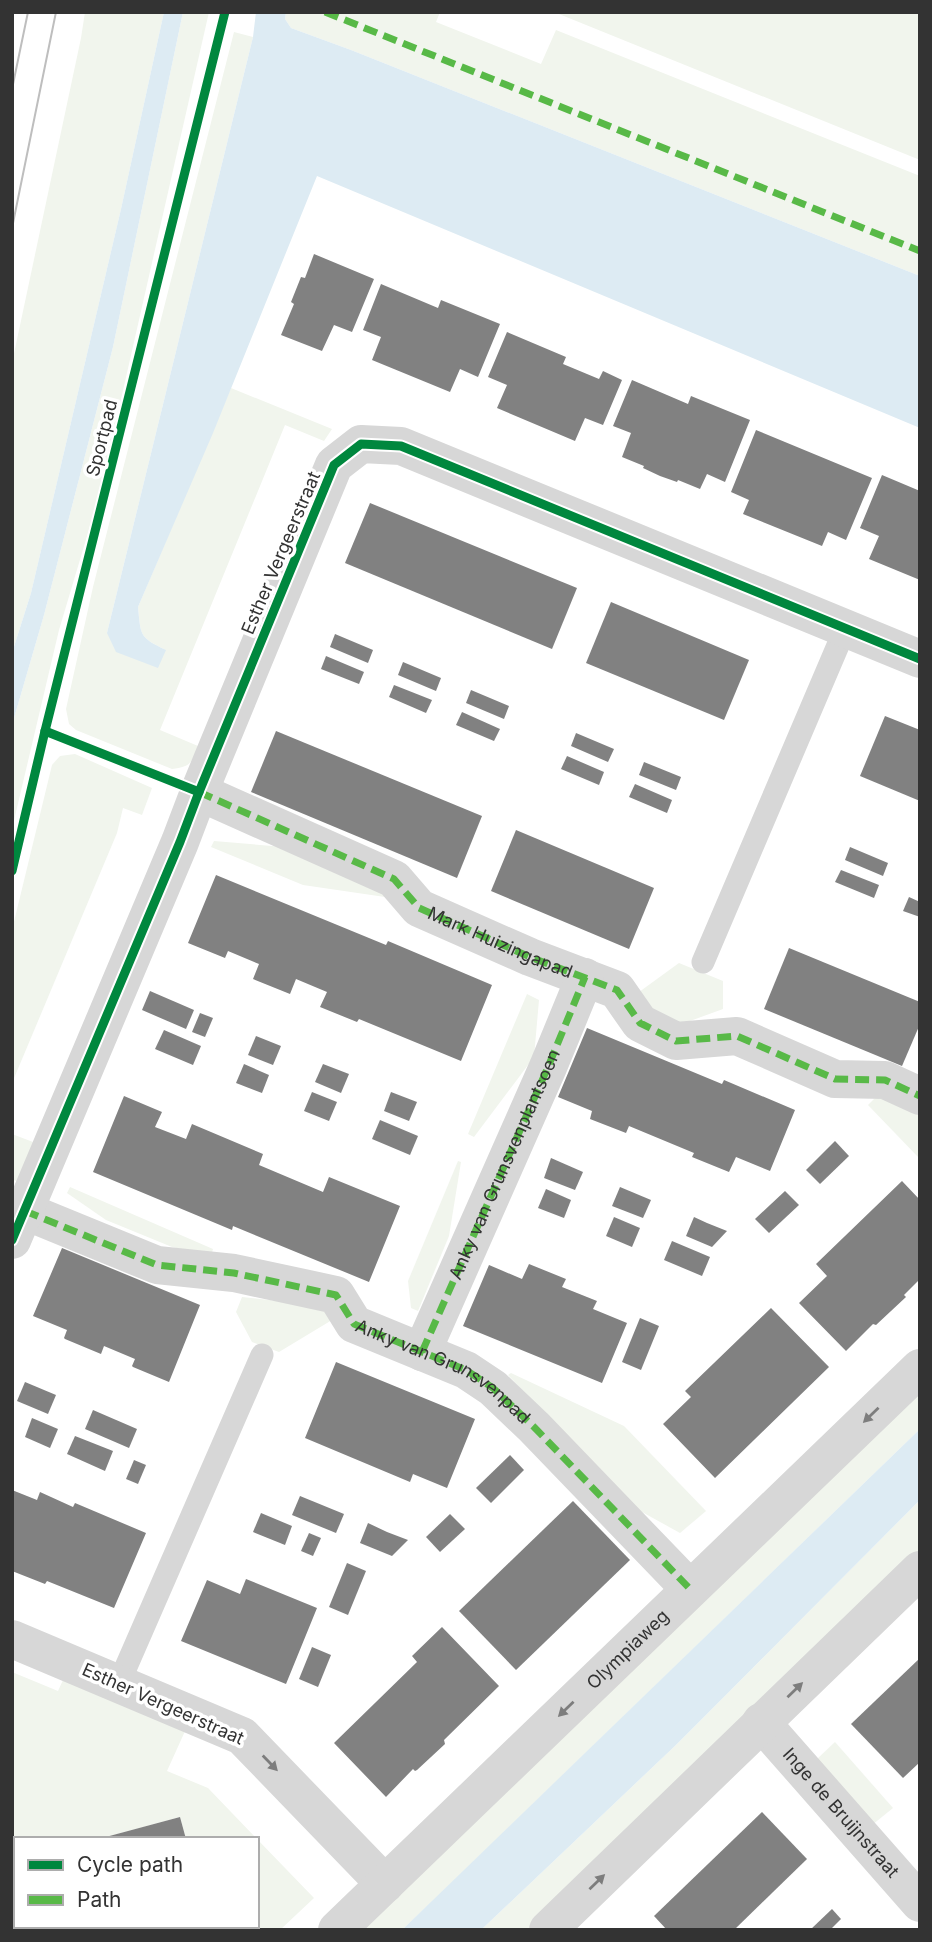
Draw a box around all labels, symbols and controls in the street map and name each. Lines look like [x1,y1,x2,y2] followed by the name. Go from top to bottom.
[82,397,121,479] street label: Sportpad
[237,468,324,637] street label: Esther Vergeerstraat
[425,902,575,982] street label: Mark Huizingapad
[444,1046,564,1283] street label: Anky van Grunsvenplantsoen
[352,1315,535,1428] street label: Anky van Grunsvenpad
[862,1407,879,1424] one-way arrow
[582,1605,673,1693] street label: Olympiaweg
[79,1658,247,1749] street label: Esther Vergeerstraat
[786,1682,803,1698] one-way arrow
[558,1701,575,1717] one-way arrow
[779,1743,904,1882] street label: Inge de Bruijnstraat
[262,1755,279,1772] one-way arrow
[14,1837,259,1928] legend
[77,1852,183,1877] text: Cycle path
[588,1874,605,1891] one-way arrow
[77,1887,122,1912] text: Path

